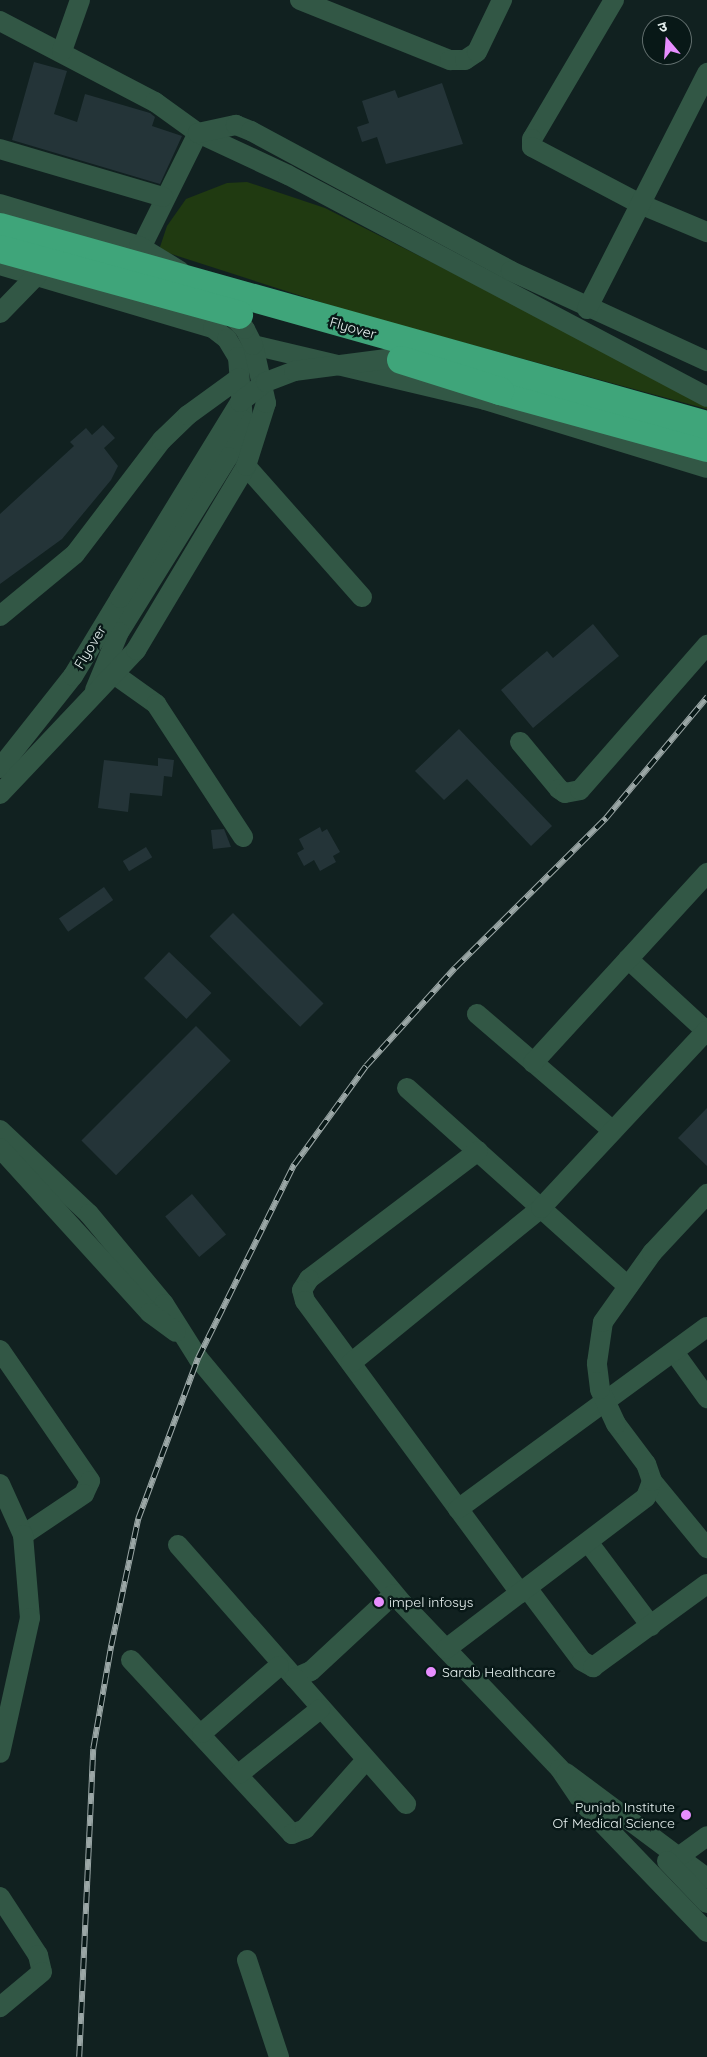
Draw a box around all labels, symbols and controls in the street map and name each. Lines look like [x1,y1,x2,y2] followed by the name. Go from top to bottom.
[642,15,692,65] north arrow
[656,17,669,37] text: उ
[328,313,378,343] street label: Flyover
[70,622,110,672] street label: Flyover
[389,1594,473,1610] place label: impel infosys
[373,1596,385,1608] marker: impel infosys
[442,1664,555,1680] place label: Sarab Healthcare
[424,1665,438,1679] marker: Sarab Healthcare
[552,1799,675,1831] place label: Punjab Institute Of Medical Science
[679,1808,693,1822] marker: Punjab Institute Of Medical Science

